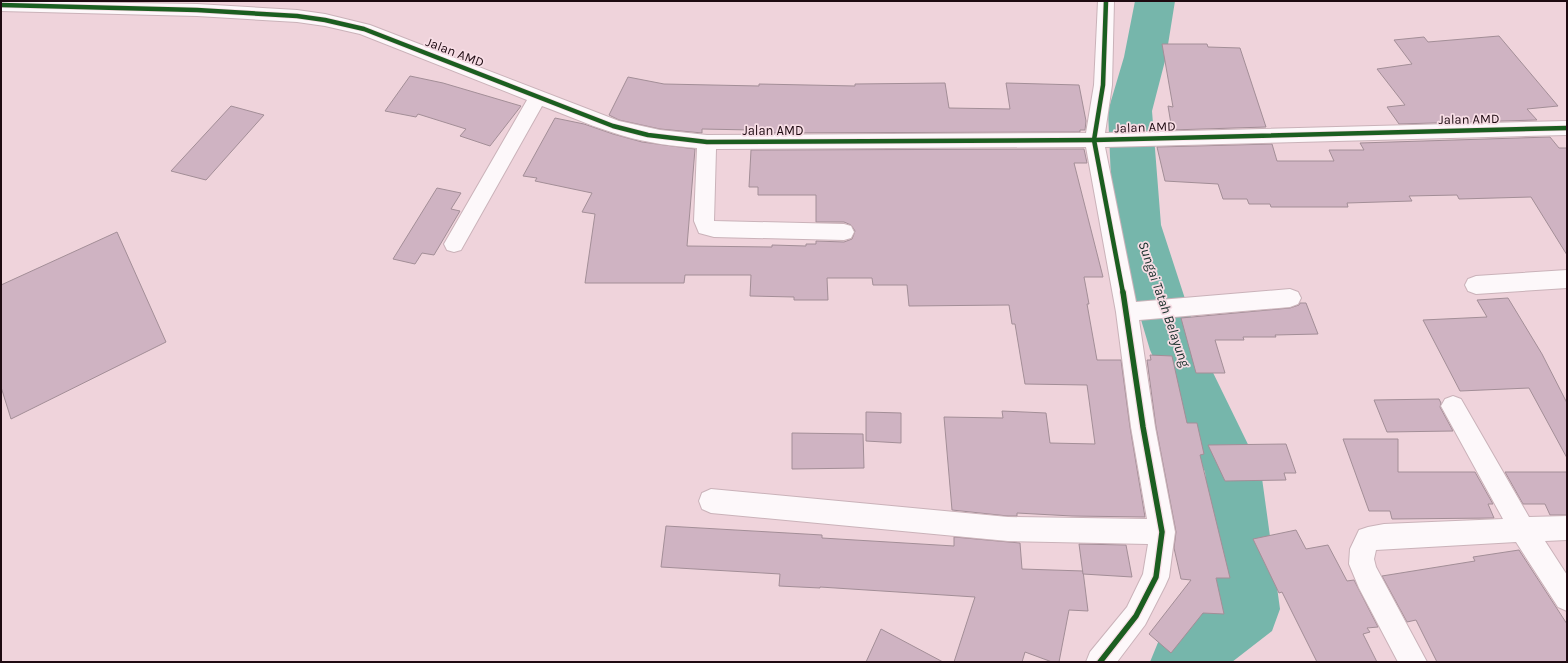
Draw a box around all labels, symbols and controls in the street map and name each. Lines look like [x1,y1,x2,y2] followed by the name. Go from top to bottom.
[424,34,486,70] street label: Jalan AMD
[1438,111,1500,127] street label: Jalan AMD
[1114,118,1176,136] street label: Jalan AMD
[742,123,804,138] street label: Jalan AMD
[1135,239,1194,370] water label: Sungai Tatah Belayung

